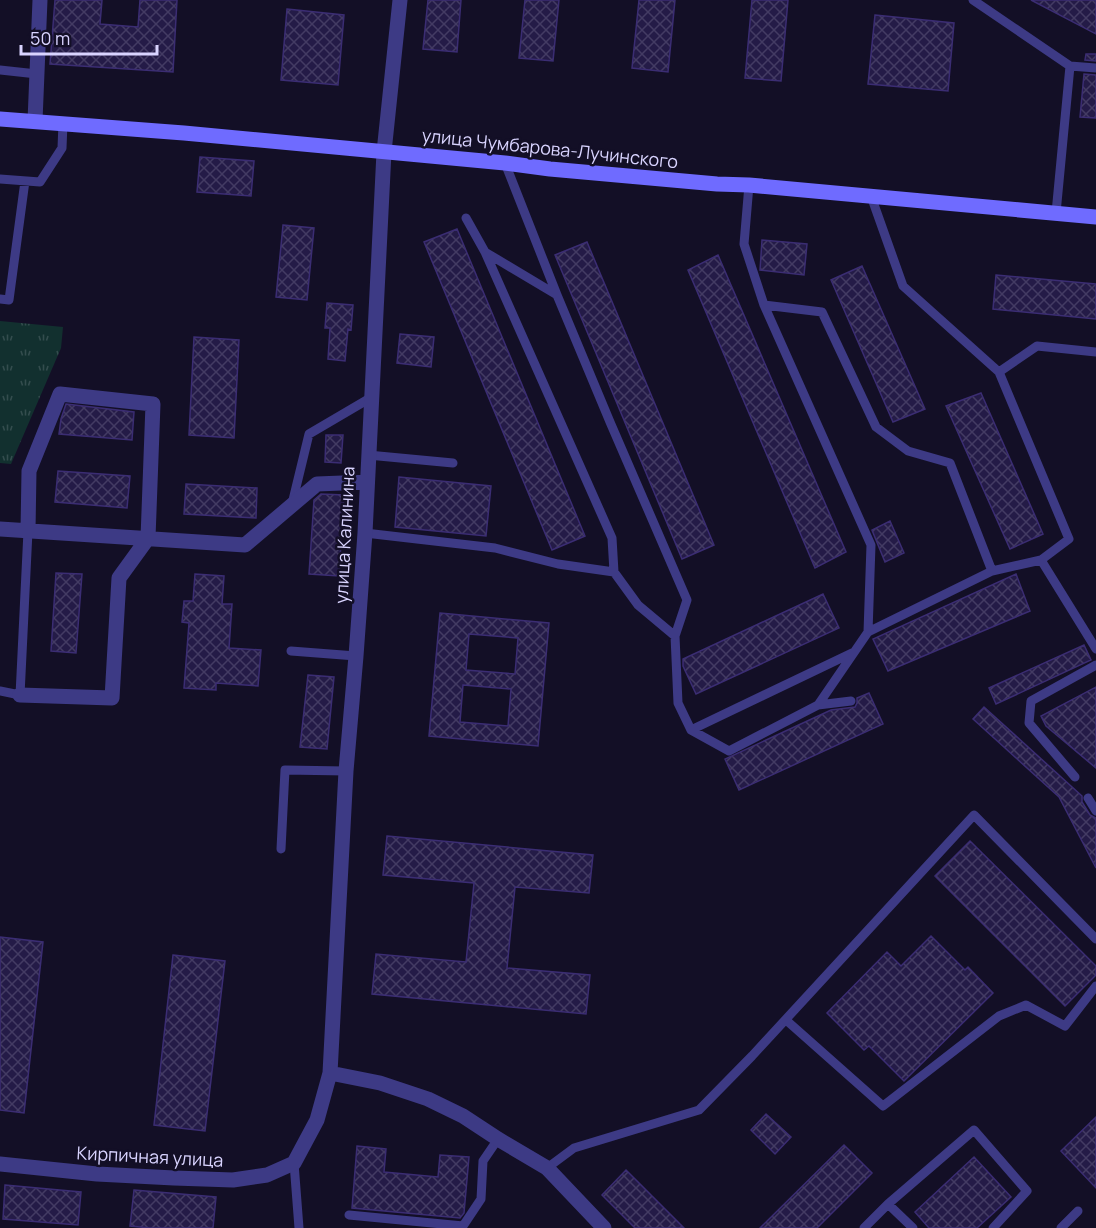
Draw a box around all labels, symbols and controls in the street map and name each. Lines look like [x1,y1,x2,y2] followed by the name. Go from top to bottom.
[21,18,158,56] scale bar
[30,26,70,50] text: 50 m
[421,123,679,173] street label: улица Чумбарова-Лучинского
[328,466,360,604] street label: улица Калинина
[76,1140,224,1172] street label: Кирпичная улица

